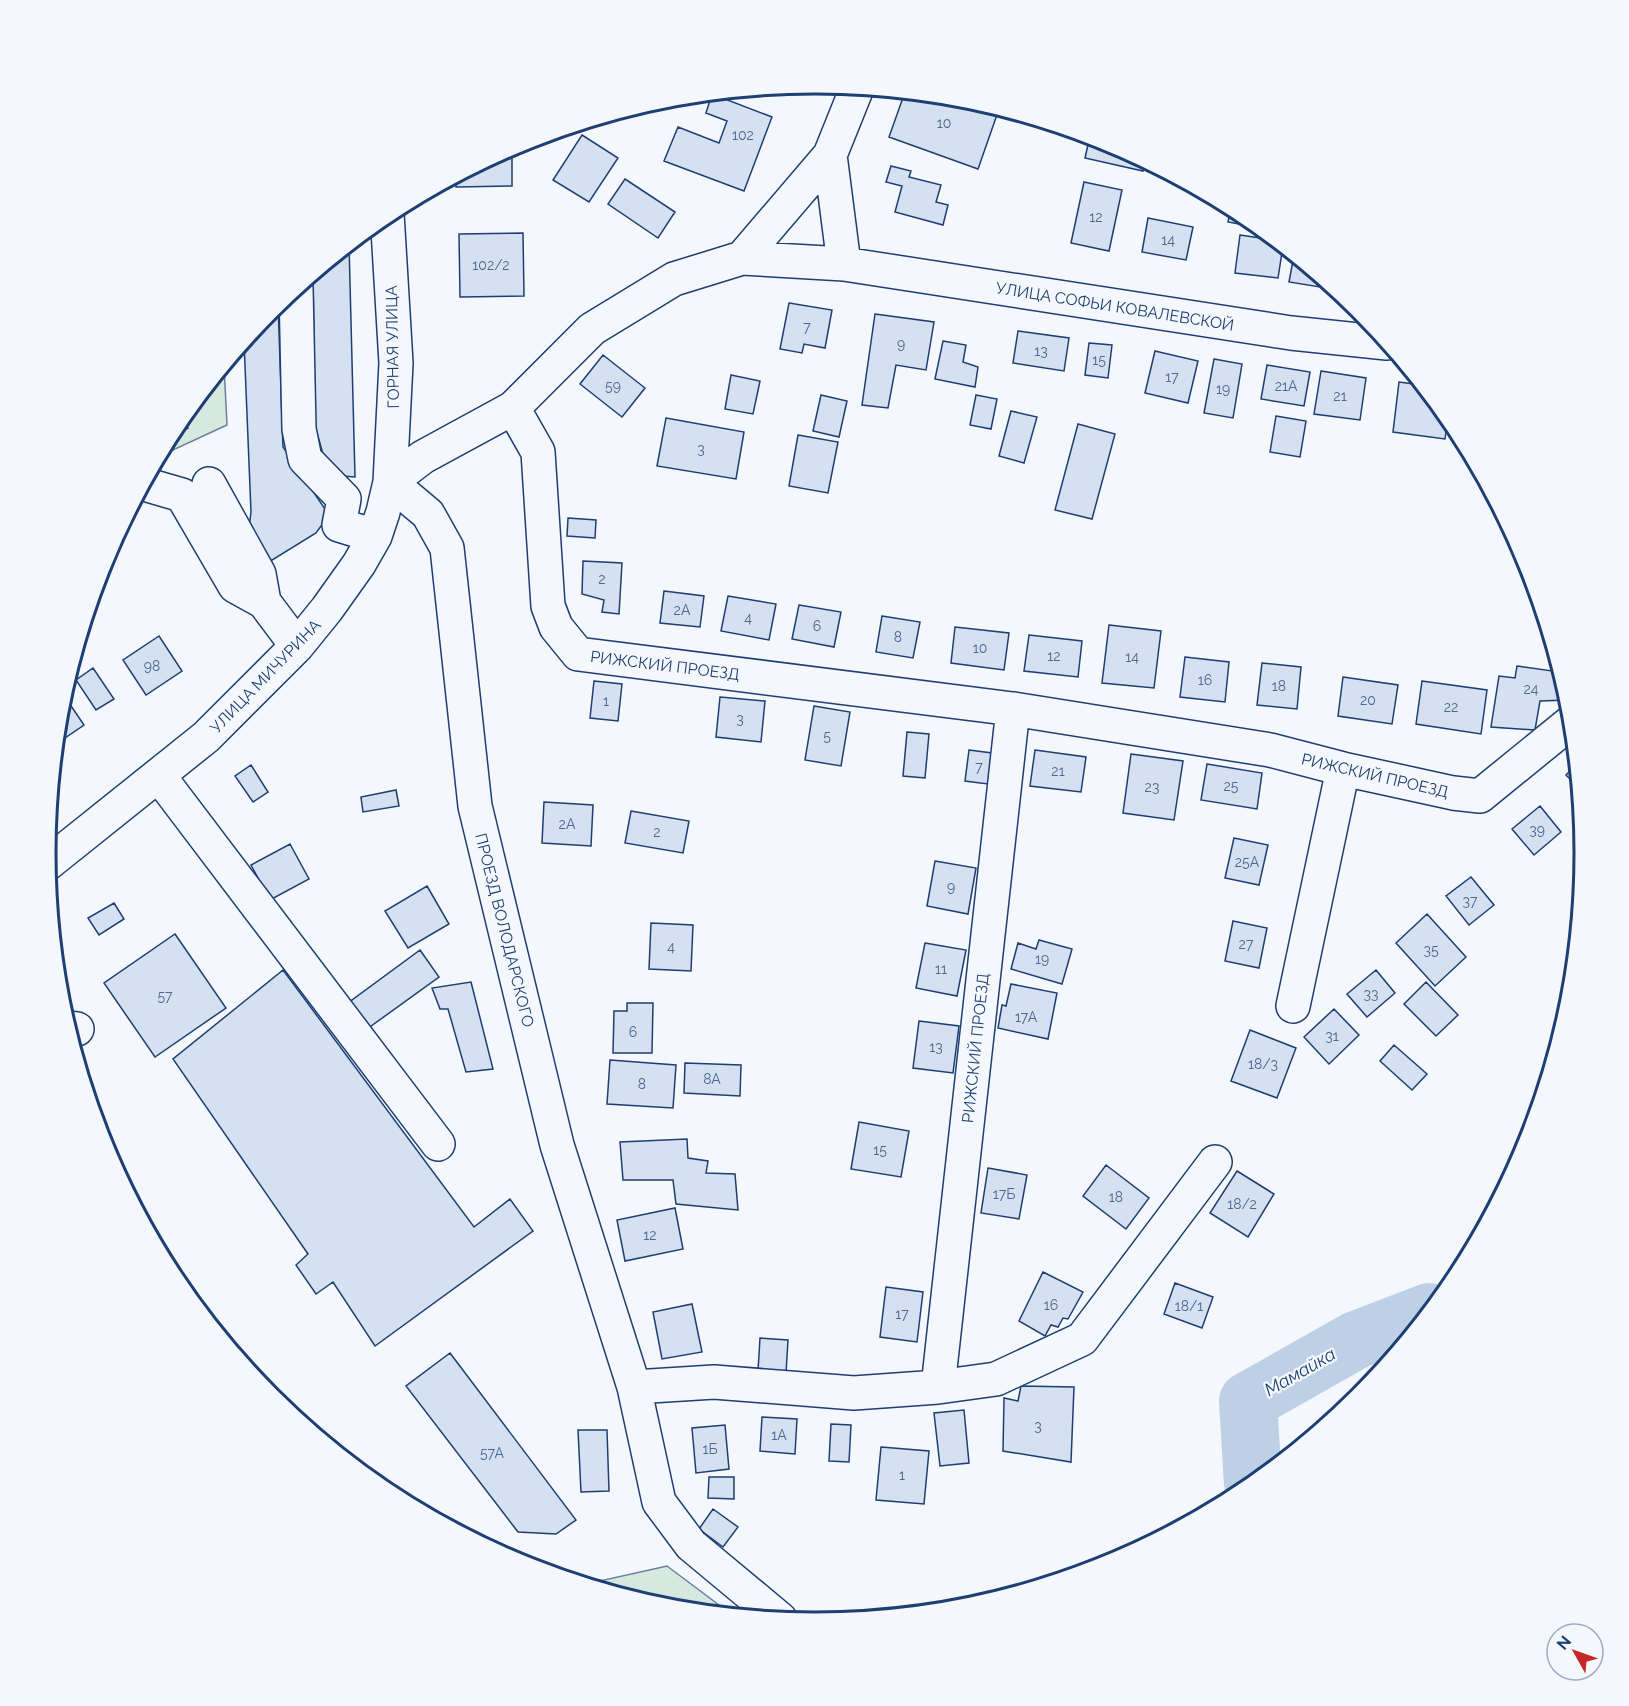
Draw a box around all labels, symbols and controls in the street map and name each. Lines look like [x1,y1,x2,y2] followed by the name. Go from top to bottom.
[937,115,951,131] house number: 10
[732,127,754,143] house number: 102
[1089,209,1103,225] house number: 12
[1161,232,1175,248] house number: 14
[472,257,510,273] house number: 102/2
[994,278,1235,335] street label: УЛИЦА СОФЬИ КОВАЛЕВСКОЙ
[382,285,403,409] street label: ГОРНАЯ УЛИЦА
[803,319,811,335] house number: 7
[897,336,905,352] house number: 9
[1034,343,1048,359] house number: 13
[1092,352,1106,368] house number: 15
[1165,369,1179,385] house number: 17
[605,378,621,394] house number: 59
[1275,378,1298,394] house number: 21А
[1216,381,1230,397] house number: 19
[1333,388,1347,404] house number: 21
[697,441,705,457] house number: 3
[598,571,606,587] house number: 2
[674,602,691,618] house number: 2А
[744,610,752,626] house number: 4
[206,615,325,737] street label: УЛИЦА МИЧУРИНА
[813,618,821,634] house number: 6
[894,629,902,645] house number: 8
[973,640,987,656] house number: 10
[589,647,741,684] street label: РИЖСКИЙ ПРОЕЗД
[1047,648,1061,664] house number: 12
[1125,649,1139,665] house number: 14
[144,658,160,674] house number: 98
[1198,672,1212,688] house number: 16
[1272,678,1286,694] house number: 18
[1524,681,1539,697] house number: 24
[1360,692,1376,708] house number: 20
[603,693,609,709] house number: 1
[1444,699,1458,715] house number: 22
[736,711,744,727] house number: 3
[823,728,831,744] house number: 5
[1299,749,1450,802] street label: РИЖСКИЙ ПРОЕЗД
[975,759,983,775] house number: 7
[1051,763,1065,779] house number: 21
[1224,778,1239,794] house number: 25
[1145,779,1159,795] house number: 23
[559,816,576,832] house number: 2А
[1529,822,1545,838] house number: 39
[653,824,661,840] house number: 2
[471,831,538,1029] street label: ПРОЕЗД ВОЛОДАРСКОГО
[1235,854,1260,870] house number: 25А
[947,879,955,895] house number: 9
[1463,893,1478,909] house number: 37
[1239,936,1254,952] house number: 27
[667,939,675,955] house number: 4
[1423,942,1439,958] house number: 35
[1035,951,1049,967] house number: 19
[935,961,947,977] house number: 11
[958,972,993,1124] street label: РИЖСКИЙ ПРОЕЗД
[1364,986,1378,1002] house number: 33
[157,988,173,1004] house number: 57
[1015,1009,1038,1025] house number: 17А
[629,1024,637,1040] house number: 6
[1325,1028,1339,1044] house number: 31
[929,1039,943,1055] house number: 13
[1248,1056,1278,1072] house number: 18/3
[703,1071,721,1087] house number: 8А
[638,1076,646,1092] house number: 8
[873,1142,887,1158] house number: 15
[993,1186,1015,1202] house number: 17Б
[1109,1189,1123,1205] house number: 18
[1227,1196,1257,1212] house number: 18/2
[643,1227,657,1243] house number: 12
[1044,1297,1058,1313] house number: 16
[1175,1298,1203,1314] house number: 18/1
[895,1306,909,1322] house number: 17
[1260,1343,1339,1400] water label: Мамайка
[1034,1418,1042,1434] house number: 3
[771,1427,787,1443] house number: 1А
[702,1441,718,1457] house number: 1Б
[480,1445,504,1461] house number: 57А
[899,1467,905,1483] house number: 1
[1545,1622,1605,1682] north arrow
[1553,1632,1575,1653] text: N

